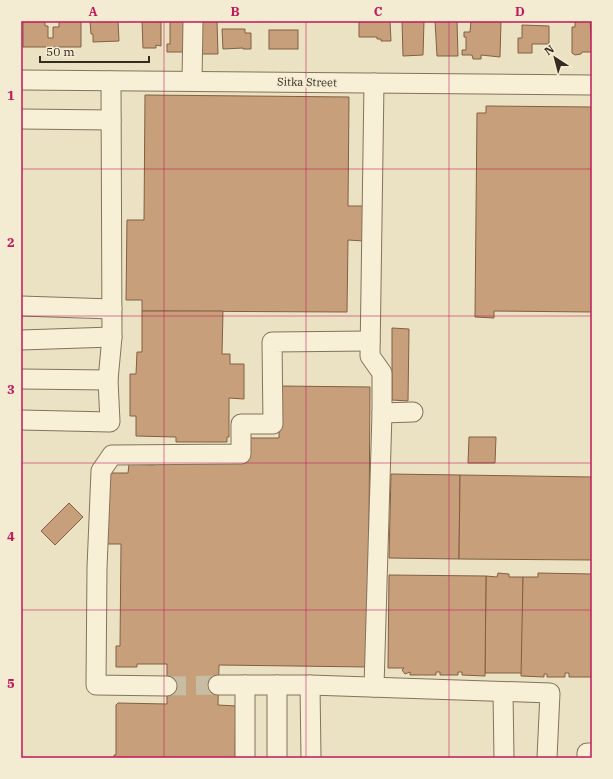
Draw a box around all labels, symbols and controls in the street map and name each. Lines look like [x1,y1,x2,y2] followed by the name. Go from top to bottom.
[88,3,98,20] text: A
[230,3,240,20] text: B
[374,3,383,20] text: C
[515,3,525,20] text: D
[40,38,149,64] scale bar
[535,38,575,78] north arrow
[541,42,557,58] text: N
[46,44,75,59] text: 50 m
[277,74,337,90] street label: Sitka Street
[7,87,15,104] text: 1
[7,234,15,251] text: 2
[7,381,15,398] text: 3
[7,528,15,545] text: 4
[7,675,15,692] text: 5

